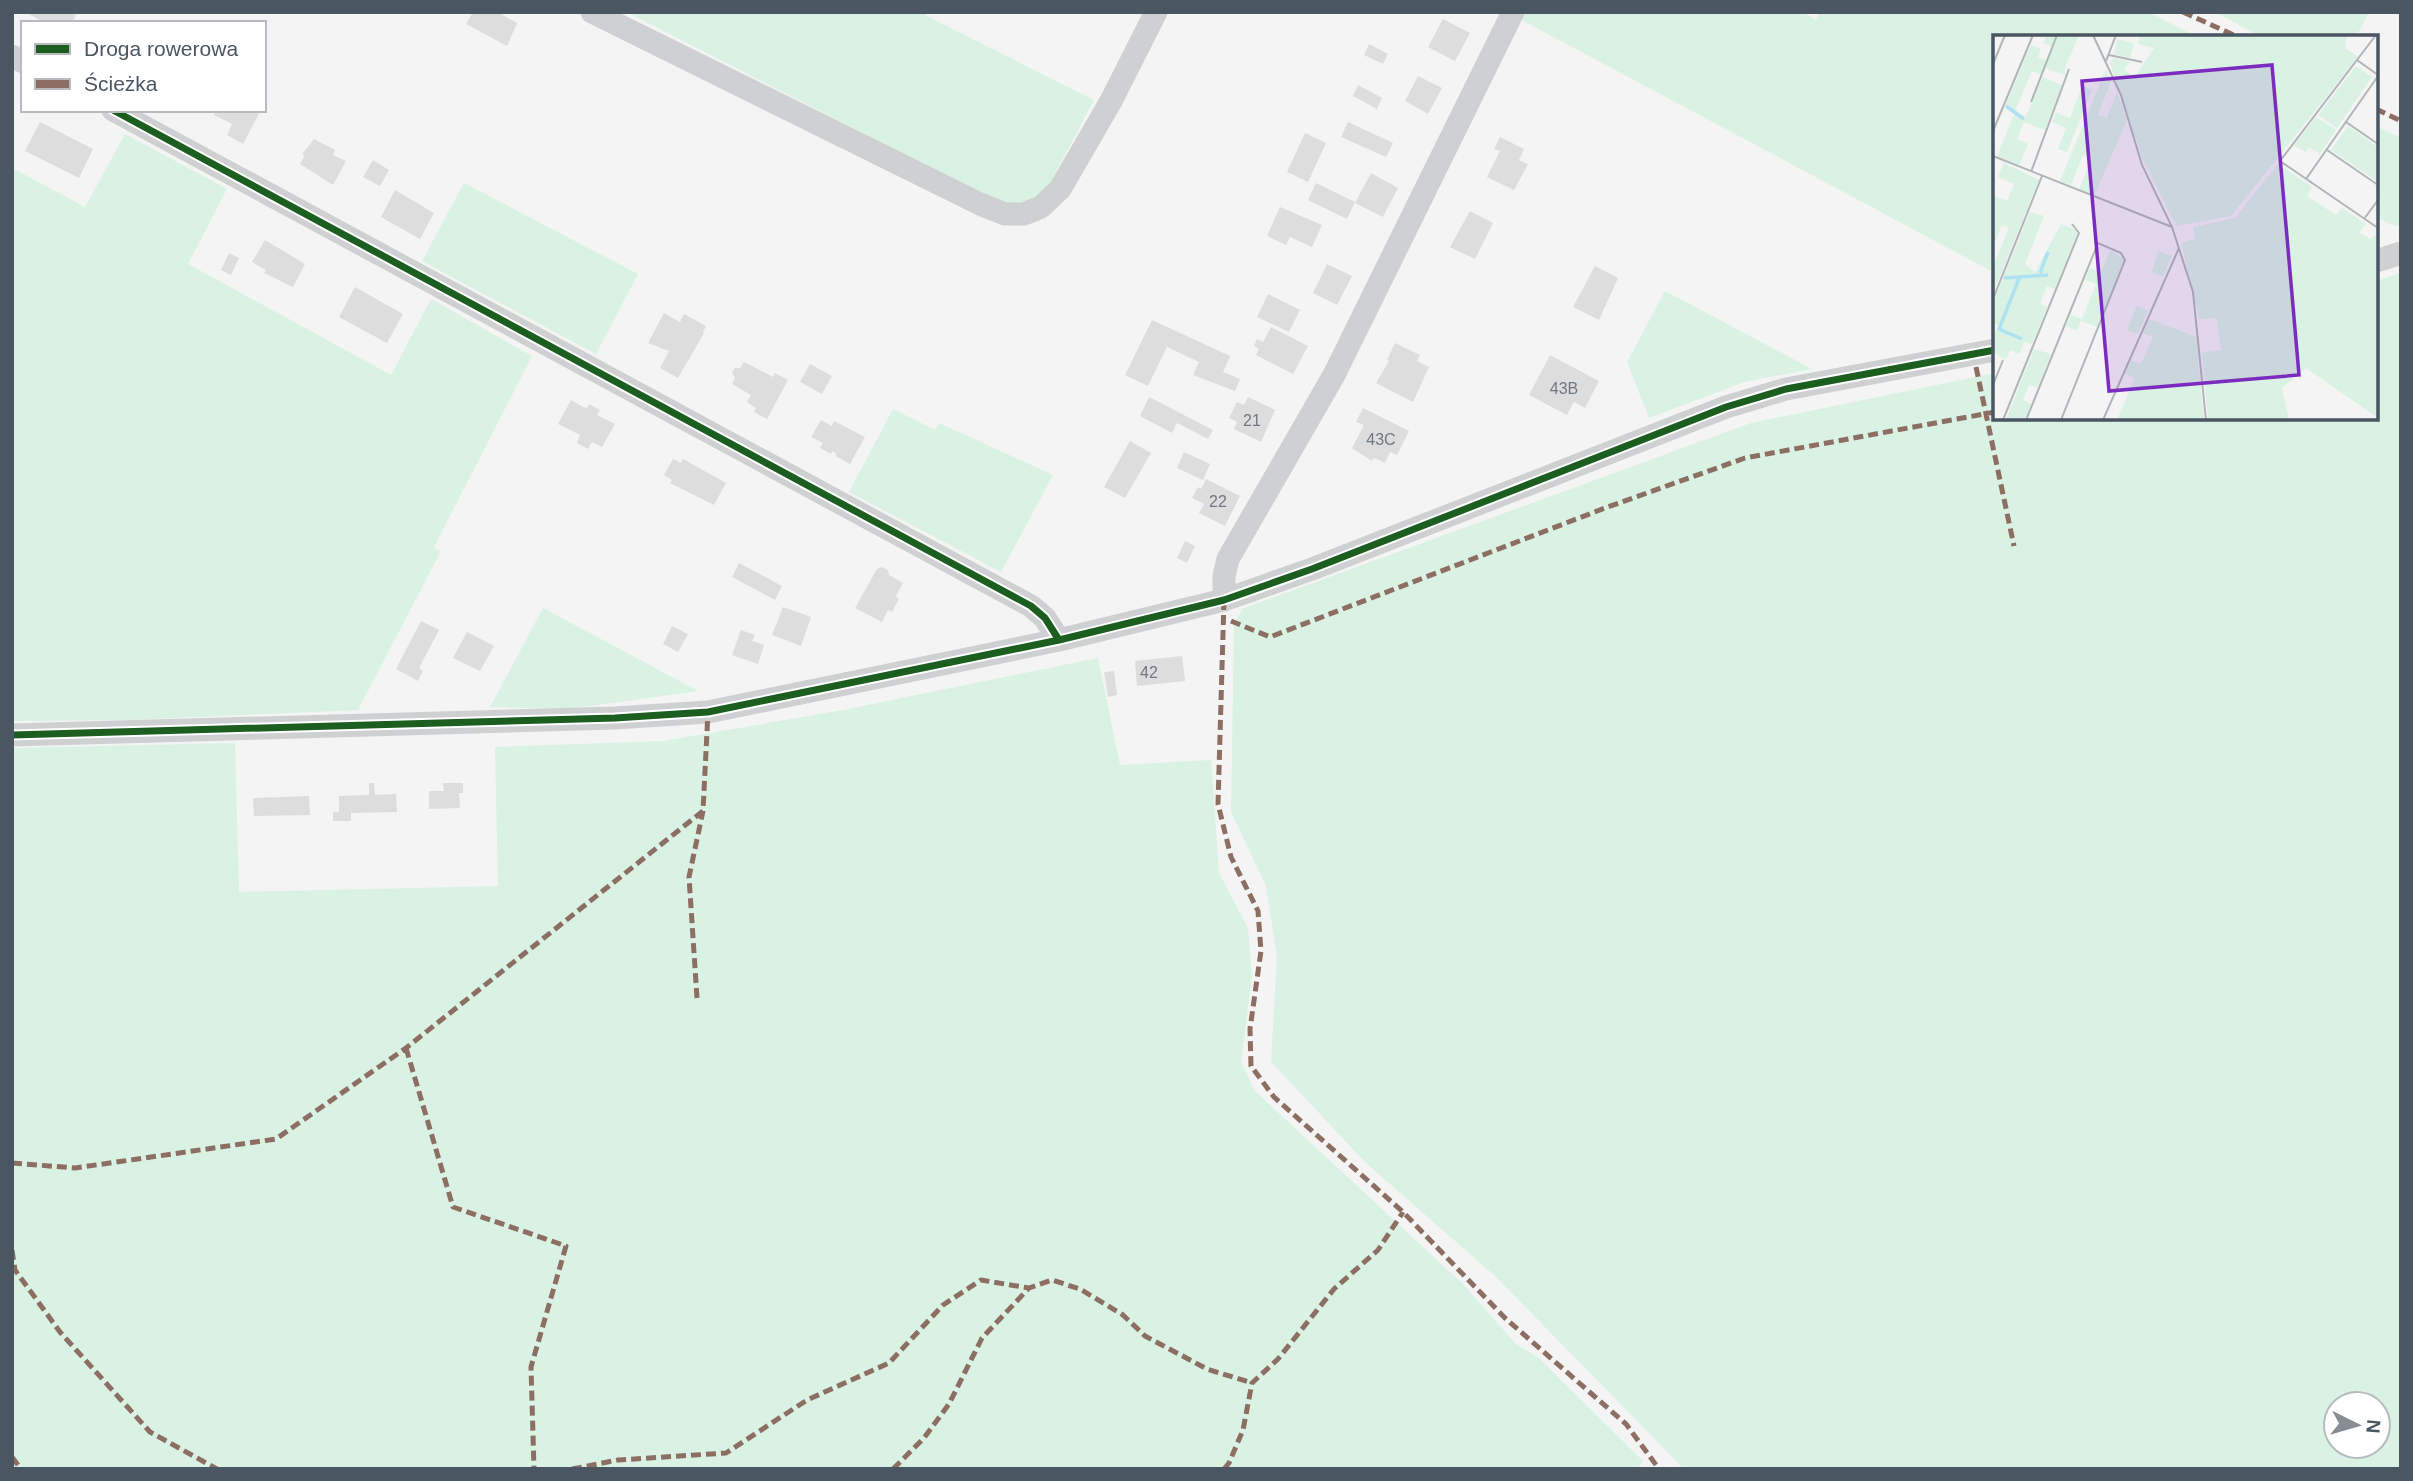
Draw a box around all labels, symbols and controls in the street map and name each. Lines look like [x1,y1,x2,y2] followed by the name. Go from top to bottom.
[21,21,266,112] legend
[1993,35,2378,420] inset map
[84,37,238,60] text: Droga rowerowa
[84,72,158,95] text: Ścieżka
[1550,380,1578,397] house number: 43B
[1243,412,1261,429] house number: 21
[1366,431,1396,448] house number: 43C
[1209,493,1227,510] house number: 22
[1140,664,1158,681] house number: 42
[2322,1390,2392,1460] north arrow
[2362,1419,2384,1434] text: N

